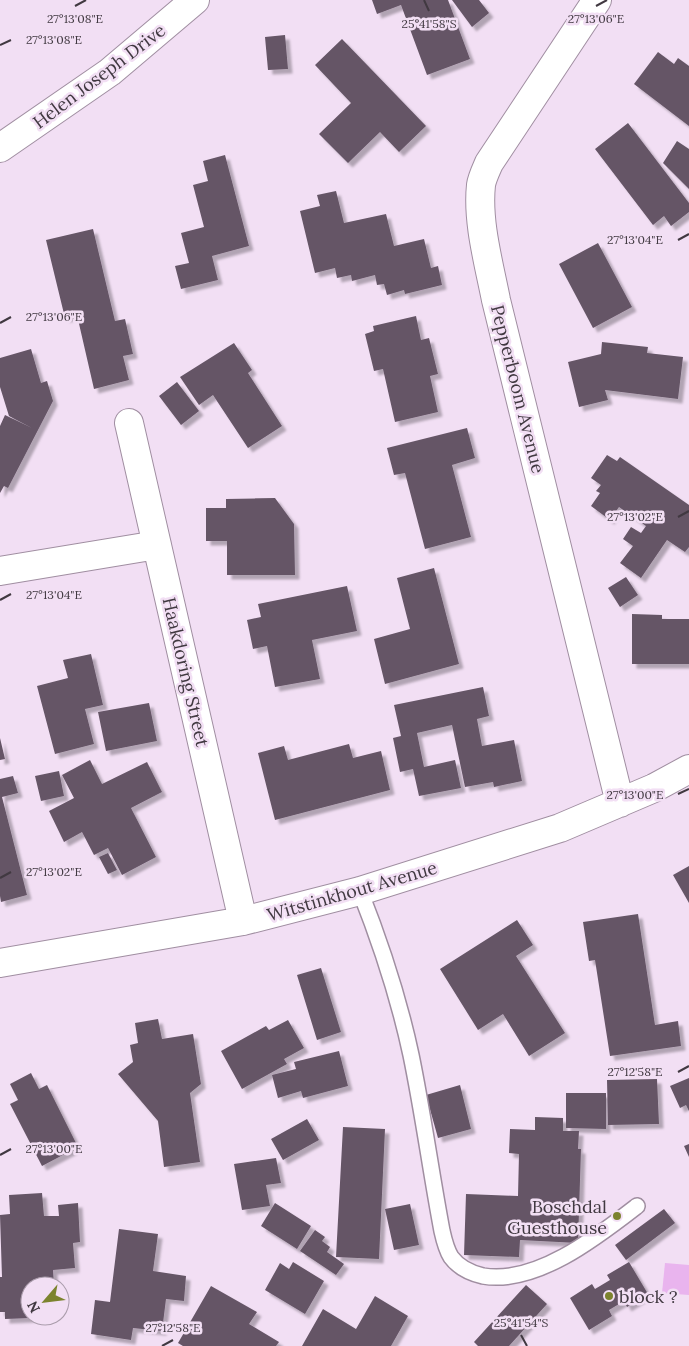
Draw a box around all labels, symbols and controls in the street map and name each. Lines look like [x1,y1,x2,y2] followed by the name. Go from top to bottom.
[47,11,103,26] text: 27°13'08"E
[568,11,624,26] text: 27°13'06"E
[401,16,457,31] text: 25°41'58"S
[28,18,170,133] street label: Helen Joseph Drive
[26,32,82,47] text: 27°13'08"E
[607,232,663,247] text: 27°13'04"E
[486,302,550,476] street label: Pepperboom Avenue
[26,309,82,324] text: 27°13'06"E
[607,509,663,524] text: 27°13'02"E
[26,587,82,602] text: 27°13'04"E
[158,595,214,749] street label: Haakdoring Street
[607,787,663,802] text: 27°13'00"E
[264,856,440,926] street label: Witstinkhout Avenue
[26,864,82,879] text: 27°13'02"E
[607,1064,663,1079] text: 27°12'58"E
[26,1141,82,1156] text: 27°13'00"E
[507,1195,607,1239] place label: Boschdal Guesthouse
[611,1210,623,1222] marker: Boschdal Guesthouse
[20,1276,70,1326] north arrow
[619,1285,677,1308] place label: block ?
[603,1290,615,1302] marker: block ?
[23,1298,44,1316] text: N
[494,1315,549,1330] text: 25°41'54"S
[145,1320,201,1335] text: 27°12'58"E

